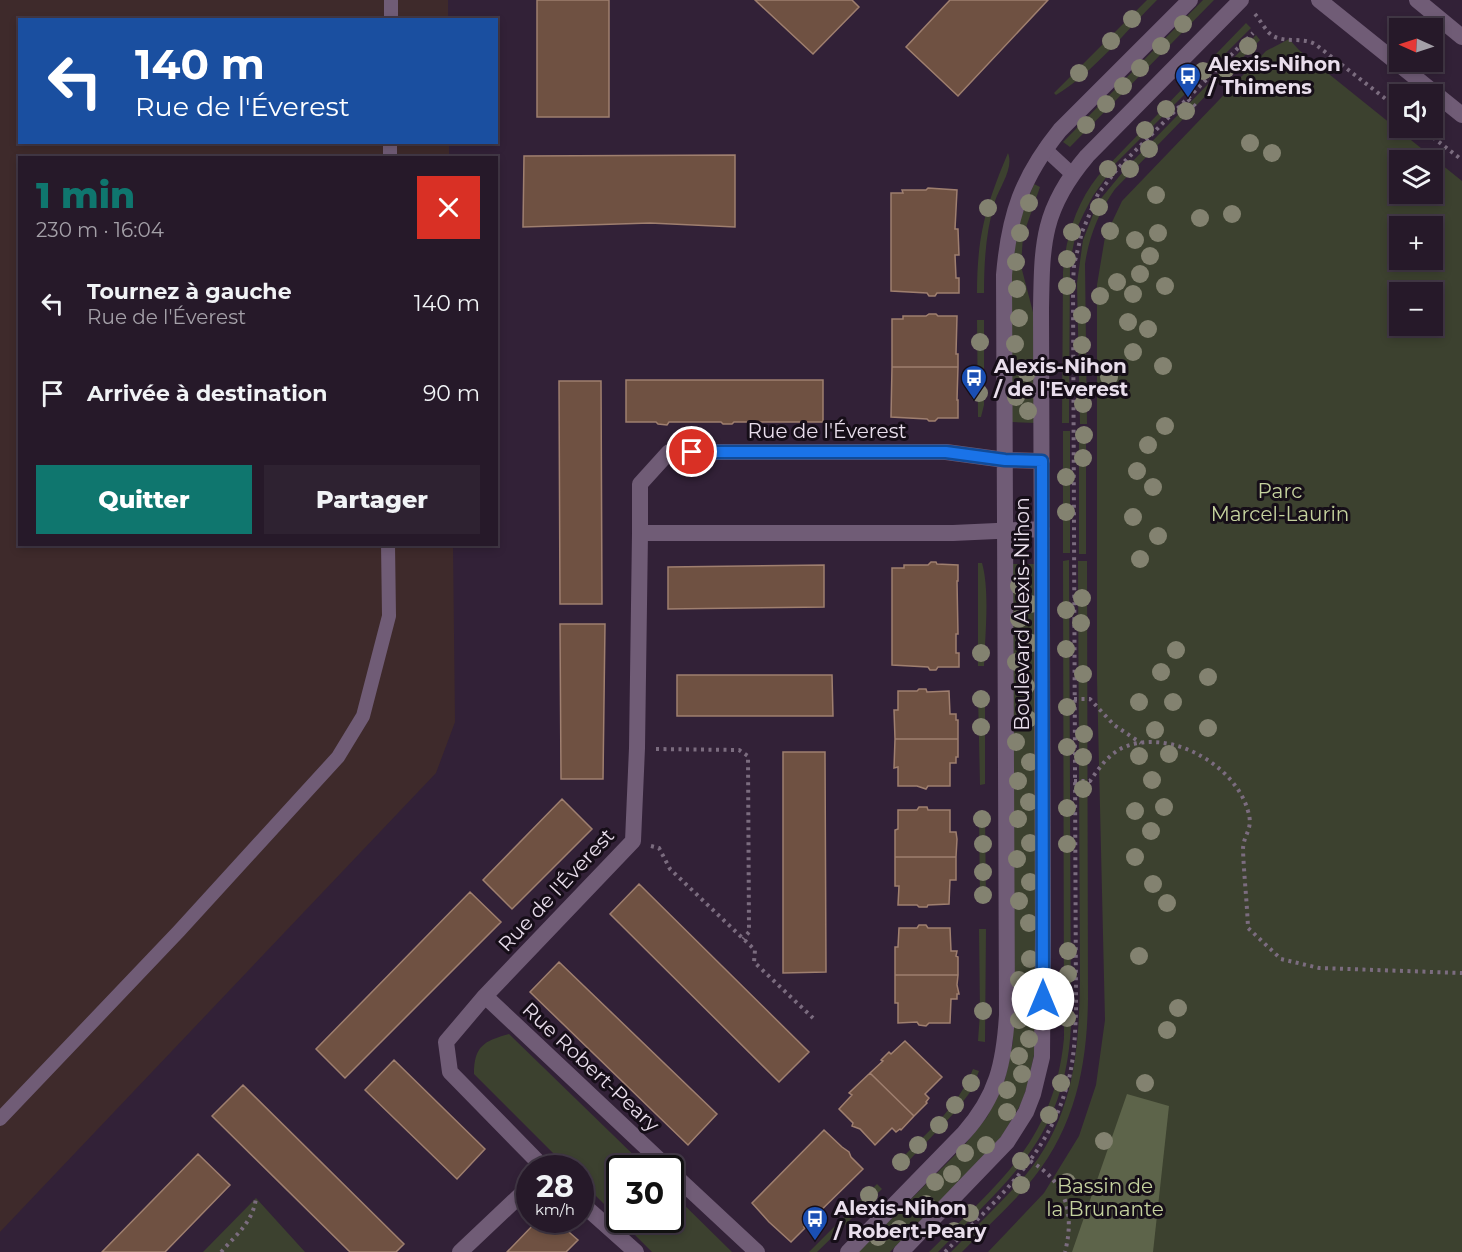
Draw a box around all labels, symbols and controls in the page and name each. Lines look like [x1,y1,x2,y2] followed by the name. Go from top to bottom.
[1389,18,1443,72] north arrow
[1389,18,1443,336] map controls
[135,38,265,90] text: 140 m
[36,42,114,120] icon: left
[1207,52,1341,99] place label: Alexis-Nihon / Thimens
[1173,61,1203,99] bus stop icon: Alexis-Nihon / Thimens
[1389,84,1443,138] button: sound
[135,90,350,123] text: Rue de l'Éverest
[1389,150,1443,204] button: layers
[36,173,135,217] text: 1 min
[417,176,480,239] button: close
[1389,216,1443,270] button: +
[36,218,164,242] text: 230 m · 16:04
[87,278,292,305] text: Tournez à gauche
[1389,282,1443,336] button: −
[36,287,69,320] icon: left
[414,290,480,317] text: 140 m
[87,305,246,329] text: Rue de l'Éverest
[993,354,1129,401] place label: Alexis-Nihon / de l'Everest
[959,363,989,401] bus stop icon: Alexis-Nihon / de l'Everest
[36,377,69,410] icon: arrive
[87,380,327,407] text: Arrivée à destination
[423,380,480,407] text: 90 m
[747,419,907,443] street label: Rue de l'Éverest
[666,426,717,477] pin
[675,435,708,468] icon: arrive
[36,465,252,534] button: Quitter
[264,465,480,534] button: Partager
[1211,479,1349,526] park label: Parc Marcel-Laurin
[1010,497,1034,731] street label: Boulevard Alexis-Nihon
[493,824,619,956] street label: Rue de l'Éverest
[1011,967,1075,1031] position arrow
[518,997,664,1137] street label: Rue Robert-Peary
[606,1155,684,1233] speed limit sign: 30
[536,1168,574,1205] text: 28
[1046,1174,1164,1221] park label: Bassin de la Brunante
[833,1196,988,1243] place label: Alexis-Nihon / Robert-Peary
[535,1200,575,1219] text: km/h
[800,1204,830,1242] bus stop icon: Alexis-Nihon / Robert-Peary

